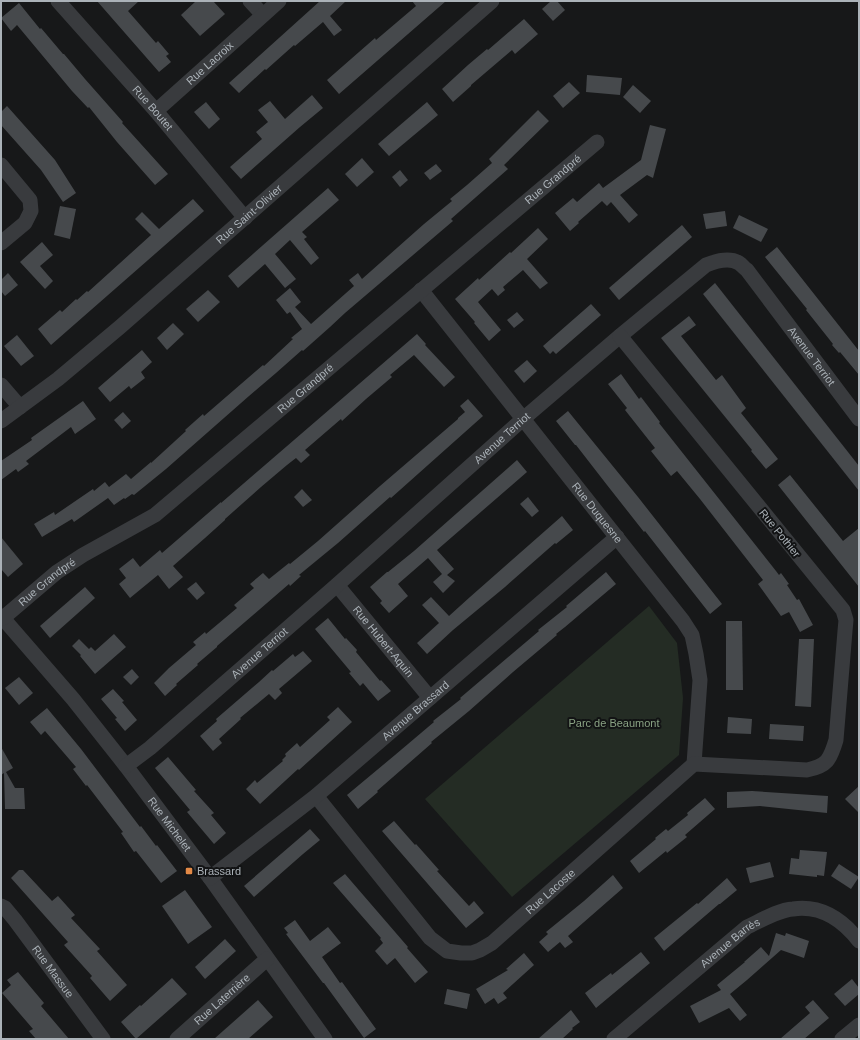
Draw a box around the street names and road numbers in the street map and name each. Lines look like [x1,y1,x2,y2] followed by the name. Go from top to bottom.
[184,39,236,87] street label: Rue Lacroix
[130,83,175,133] street label: Rue Boutet
[522,152,583,206] street label: Rue Grandpré
[214,182,284,246] street label: Rue Saint-Olivier
[786,324,838,388] street label: Avenue Terriot
[275,361,336,415] street label: Rue Grandpré
[471,410,532,466] street label: Avenue Terriot
[570,480,625,545] street label: Rue Duquesne
[757,507,803,560] street label: Rue Pothier
[16,556,78,608] street label: Rue Grandpré
[351,604,416,679] street label: Rue Hubert-Aquin
[229,625,290,680] street label: Avenue Terriot
[379,679,451,743] street label: Avenue Brassard
[146,795,194,853] street label: Rue Michelet
[523,866,577,916] street label: Rue Lacoste
[698,915,762,970] street label: Avenue Barrès
[30,943,76,1000] street label: Rue Massue
[192,971,252,1027] street label: Rue Laterrière

